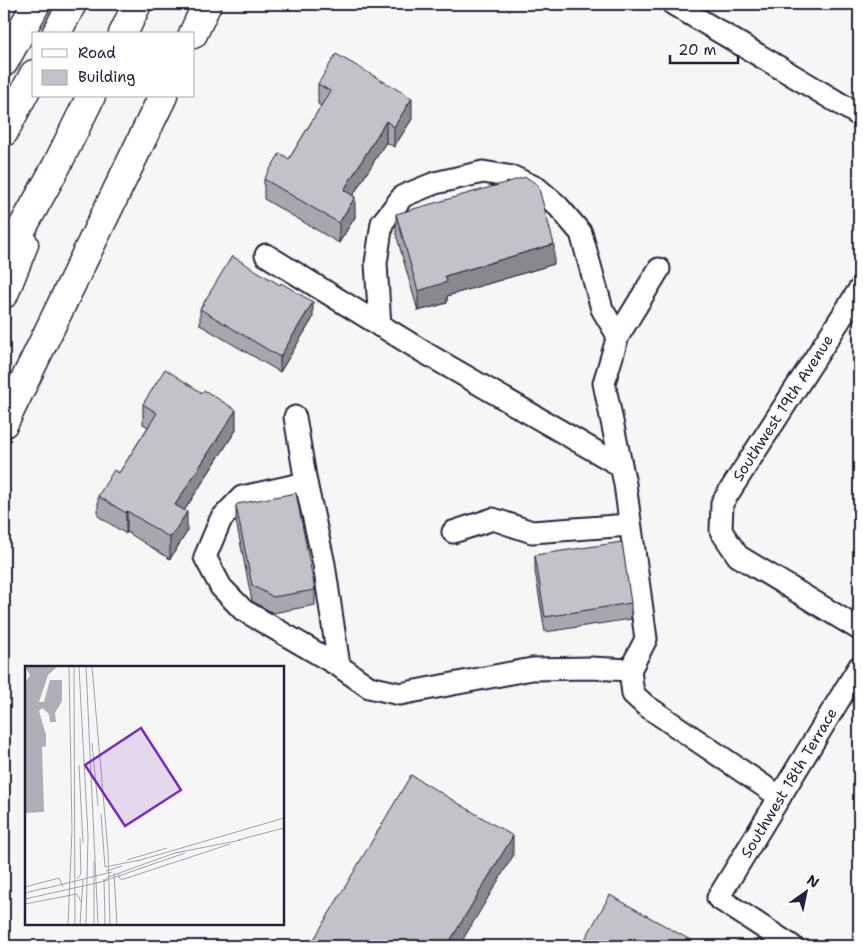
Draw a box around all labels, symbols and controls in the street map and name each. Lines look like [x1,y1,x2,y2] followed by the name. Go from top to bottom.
[32,32,195,98] legend
[670,32,738,64] scale bar
[678,40,717,60] text: 20 m
[78,43,116,63] text: Road
[78,67,135,87] text: Building
[728,331,838,485] street label: Southwest 19th Avenue
[25,666,284,925] inset map
[736,704,842,862] street label: Southwest 18th Terrace
[780,868,830,918] north arrow
[804,871,823,892] text: N

